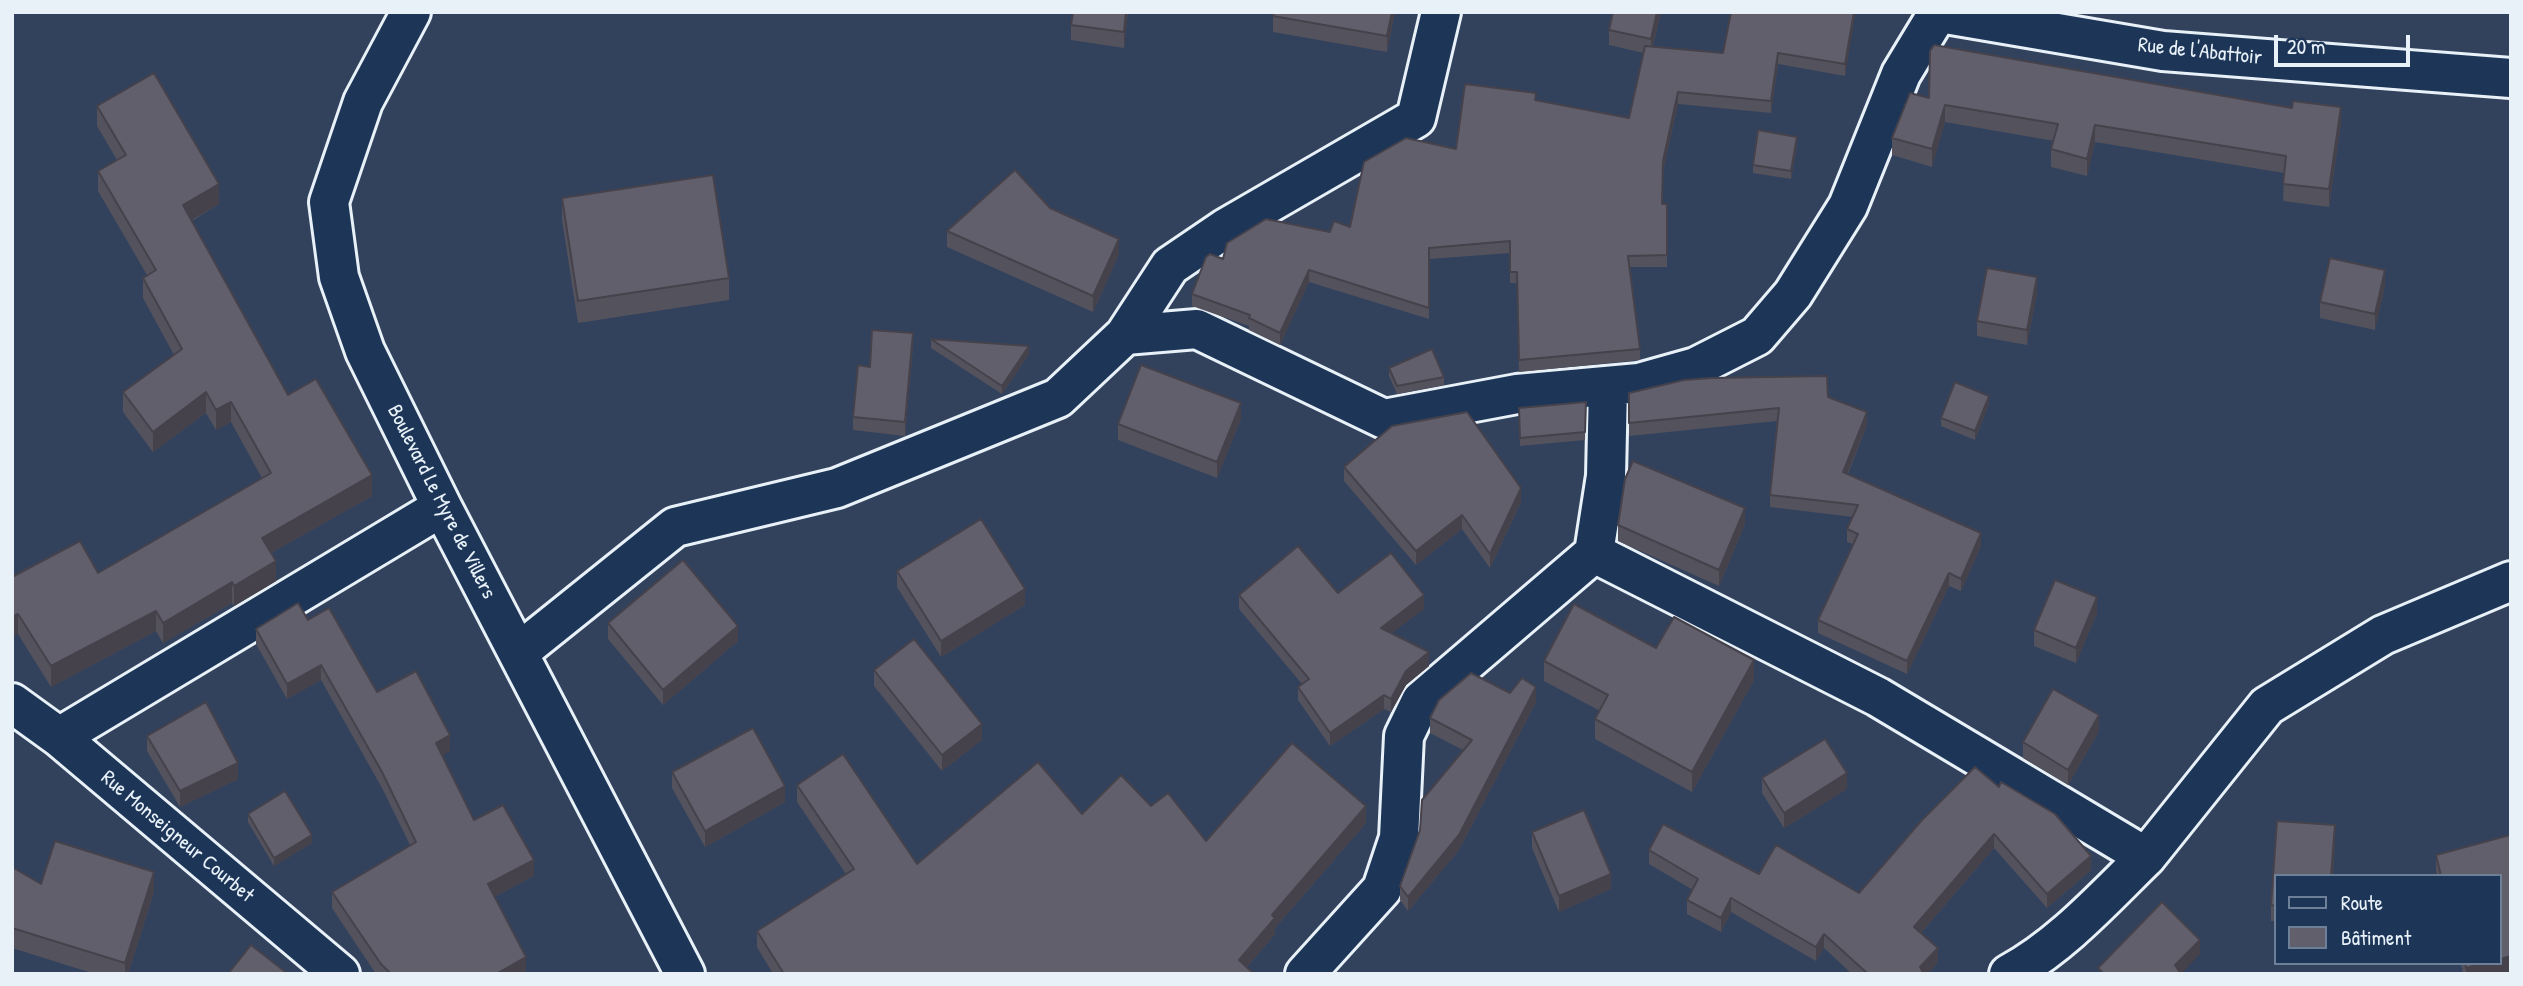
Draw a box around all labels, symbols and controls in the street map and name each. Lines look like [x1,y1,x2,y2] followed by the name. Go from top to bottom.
[2278,21,2414,65] scale bar
[2287,32,2325,61] text: 20 m
[2137,33,2263,71] street label: Rue de l'Abattoir
[381,401,501,603] street label: Boulevard Le Myre de Villers
[95,766,259,908] street label: Rue Monseigneur Courbet
[2274,874,2502,965] legend
[2341,888,2383,917] text: Route
[2341,923,2411,952] text: Bâtiment

